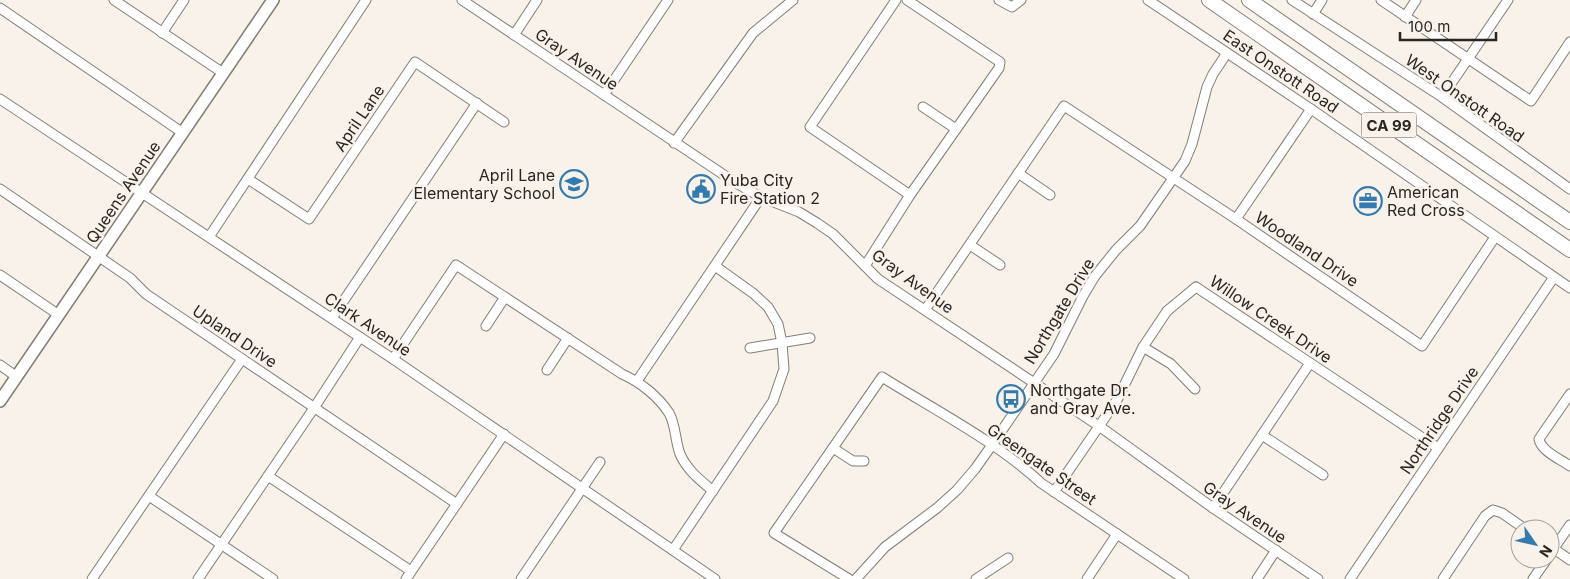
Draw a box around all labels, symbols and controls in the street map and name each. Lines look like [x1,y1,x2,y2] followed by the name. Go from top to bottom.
[1400,10,1496,42] scale bar
[1408,17,1450,36] text: 100 m
[531,24,623,94] street label: Gray Avenue
[1220,25,1342,117] street label: East Onstott Road
[1402,50,1528,146] street label: West Onstott Road
[329,81,389,155] street label: April Lane
[1362,112,1416,138] road number: CA 99
[81,137,165,247] street label: Queens Avenue
[413,165,555,203] place label: April Lane Elementary School
[559,169,589,199] school or university icon: April Lane Elementary School
[720,170,820,208] place label: Yuba City Fire Station 2
[686,174,716,204] public building icon: Yuba City Fire Station 2
[1387,182,1465,220] place label: American Red Cross
[1353,186,1383,216] office icon: American Red Cross
[1252,207,1362,291] street label: Woodland Drive
[868,245,958,317] street label: Gray Avenue
[1020,254,1098,368] street label: Northgate Drive
[1206,271,1336,367] street label: Willow Creek Drive
[321,288,415,360] street label: Clark Avenue
[189,300,281,372] street label: Upland Drive
[1396,362,1482,478] street label: Northridge Drive
[1030,380,1136,418] place label: Northgate Dr. and Gray Ave.
[996,384,1026,414] bus stop icon: Northgate Dr. and Gray Ave.
[984,419,1100,509] street label: Greengate Street
[1199,477,1291,547] street label: Gray Avenue
[1510,519,1560,569] north arrow
[1536,542,1556,561] text: N

